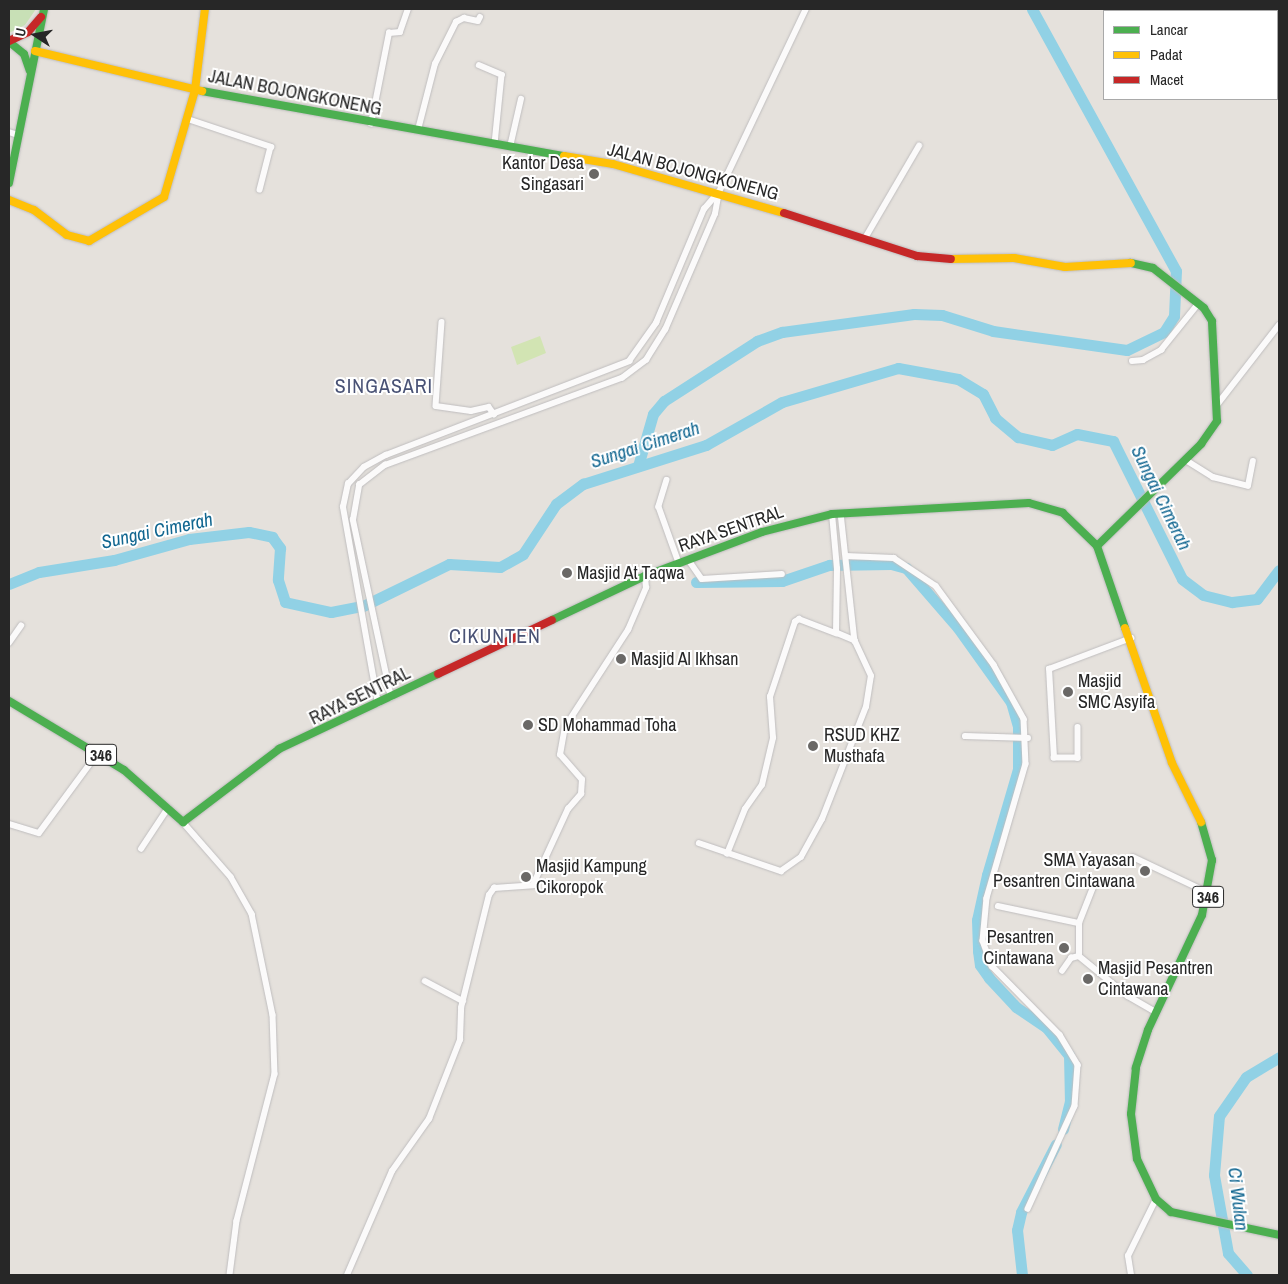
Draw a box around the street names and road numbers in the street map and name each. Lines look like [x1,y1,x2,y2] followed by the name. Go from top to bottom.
[206,66,384,120] street label: JALAN BOJONGKONENG
[605,139,781,205] street label: JALAN BOJONGKONENG
[675,501,787,557] street label: RAYA SENTRAL
[306,662,414,730] street label: RAYA SENTRAL
[85,742,117,768] road number: 346
[1192,884,1224,910] road number: 346

